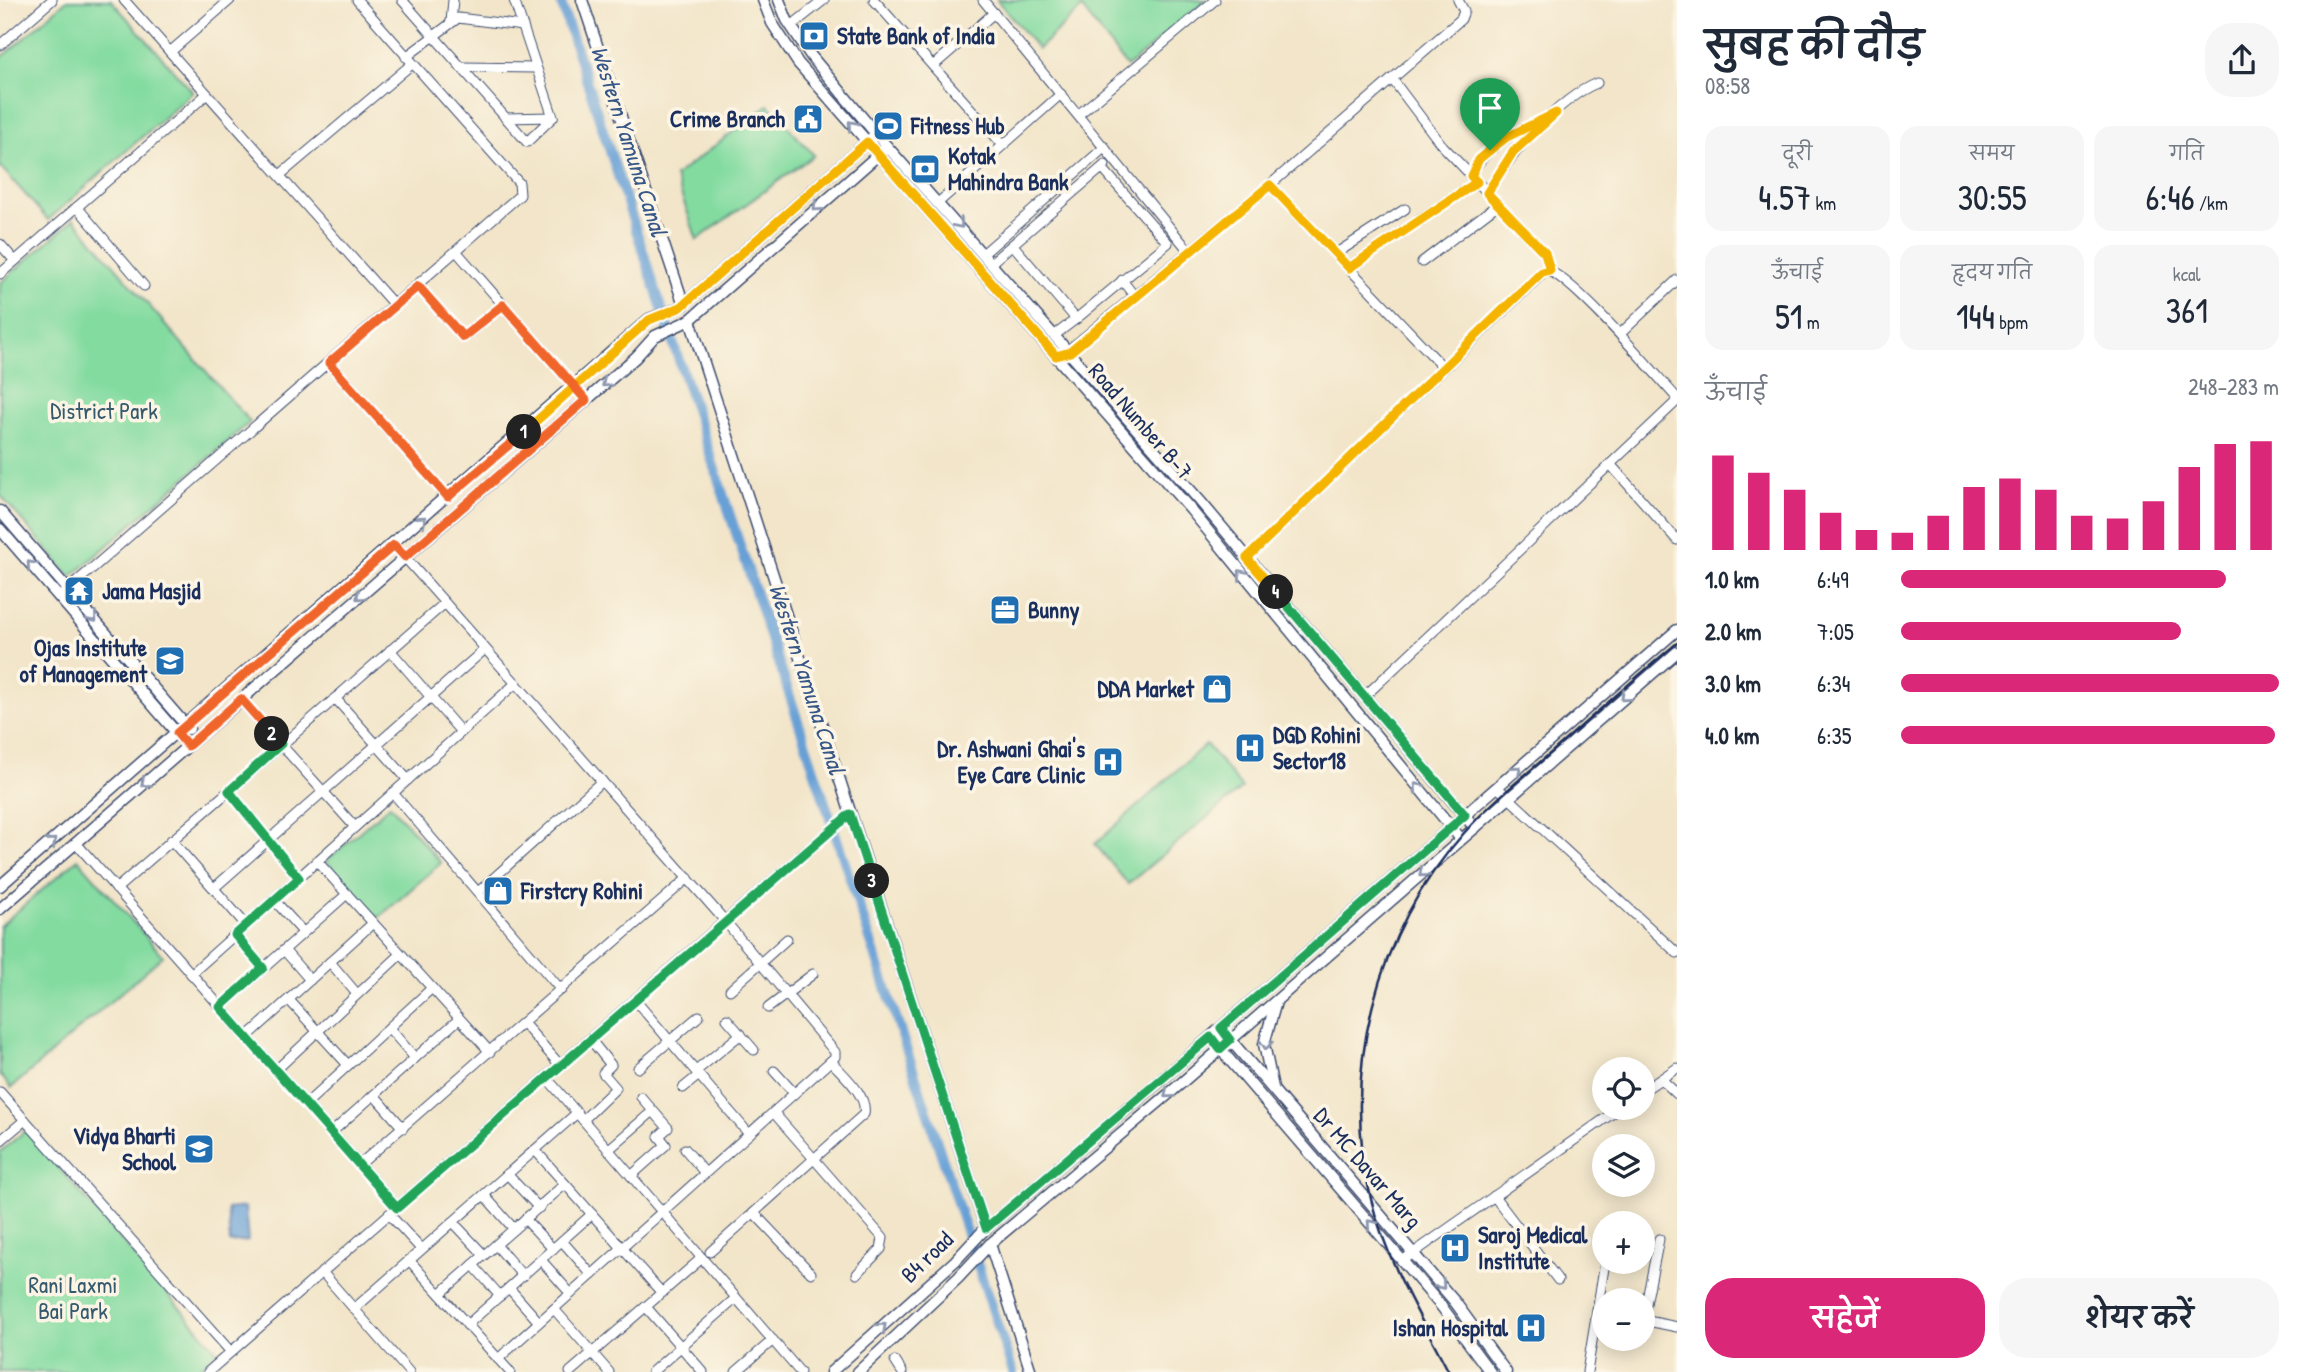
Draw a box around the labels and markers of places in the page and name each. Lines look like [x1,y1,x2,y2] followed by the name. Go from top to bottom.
[797,19,831,53] bank icon: State Bank of India
[837,20,995,51] place label: State Bank of India
[1460,78,1520,150] pin
[791,102,825,136] public building icon: Crime Branch
[670,103,785,134] place label: Crime Branch
[871,109,905,143] sports icon: Fitness Hub
[910,110,1005,141] place label: Fitness Hub
[948,140,1069,197] place label: Kotak Mahindra Bank
[908,152,942,186] bank icon: Kotak Mahindra Bank
[506,414,542,450] pin: 1
[62,574,96,608] temple icon: Jama Masjid
[1258,574,1294,610] pin: 4
[102,575,201,606] place label: Jama Masjid
[988,593,1022,627] office icon: Bunny
[1028,594,1080,626] place label: Bunny
[20,632,148,690] place label: Ojas Institute of Management
[153,644,187,678] school or university icon: Ojas Institute of Management
[1200,672,1234,706] shop icon: DDA Market
[1097,673,1195,704] place label: DDA Market
[254,716,290,752] pin: 2
[1273,719,1361,776] place label: DGD Rohini Sector18
[1233,731,1267,765] hospital icon: DGD Rohini Sector18
[937,733,1086,791] place label: Dr. Ashwani Ghai's Eye Care Clinic
[1091,745,1125,779] hospital icon: Dr. Ashwani Ghai's Eye Care Clinic
[854,864,890,898] pin: 3
[481,874,515,908] shop icon: Firstcry Rohini
[520,875,643,907] place label: Firstcry Rohini
[73,1120,177,1177] place label: Vidya Bharti School
[182,1132,216,1166] school or university icon: Vidya Bharti School
[1478,1219,1588,1276] place label: Saroj Medical Institute
[1438,1231,1472,1265] hospital icon: Saroj Medical Institute
[1514,1311,1548,1345] hospital icon: Ishan Hospital
[1392,1312,1509,1344] place label: Ishan Hospital

